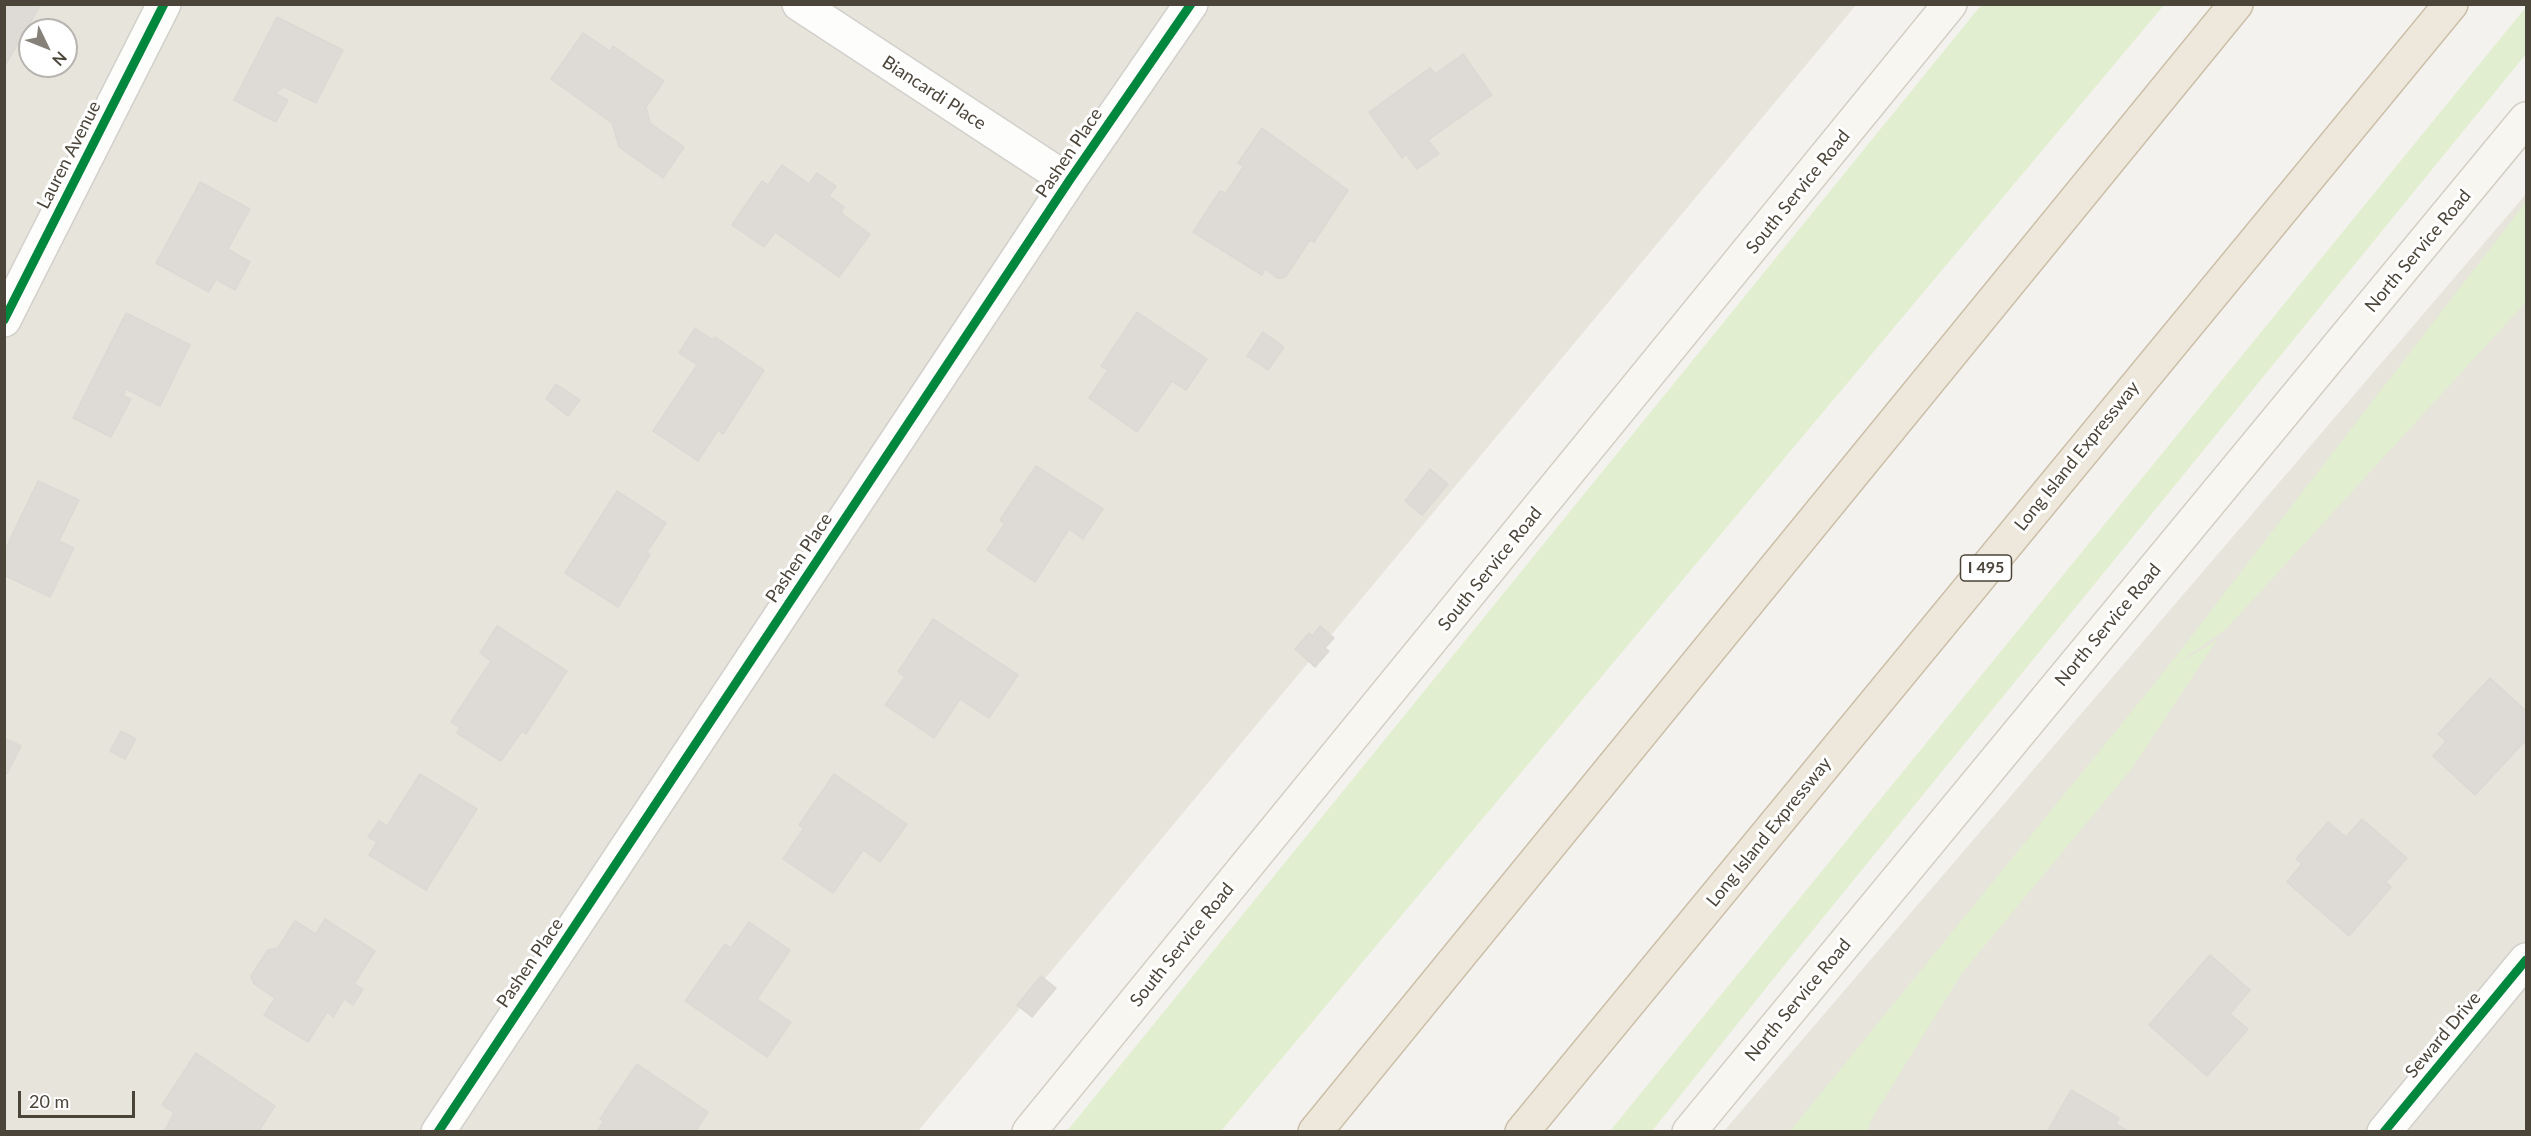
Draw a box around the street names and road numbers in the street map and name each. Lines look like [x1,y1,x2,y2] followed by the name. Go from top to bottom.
[878,51,990,135] street label: Biancardi Place
[33,97,105,213] street label: Lauren Avenue
[1031,104,1107,202] street label: Pashen Place
[1741,126,1855,258] street label: South Service Road
[2360,185,2476,317] street label: North Service Road
[2010,377,2144,535] street label: Long Island Expressway
[1433,503,1547,635] street label: South Service Road
[761,509,837,607] street label: Pashen Place
[1960,555,2012,581] road number: I 495
[2050,559,2166,691] street label: North Service Road
[1702,753,1836,911] street label: Long Island Expressway
[1125,879,1239,1011] street label: South Service Road
[492,914,568,1012] street label: Pashen Place
[1740,934,1856,1066] street label: North Service Road
[2401,987,2485,1083] street label: Seward Drive

